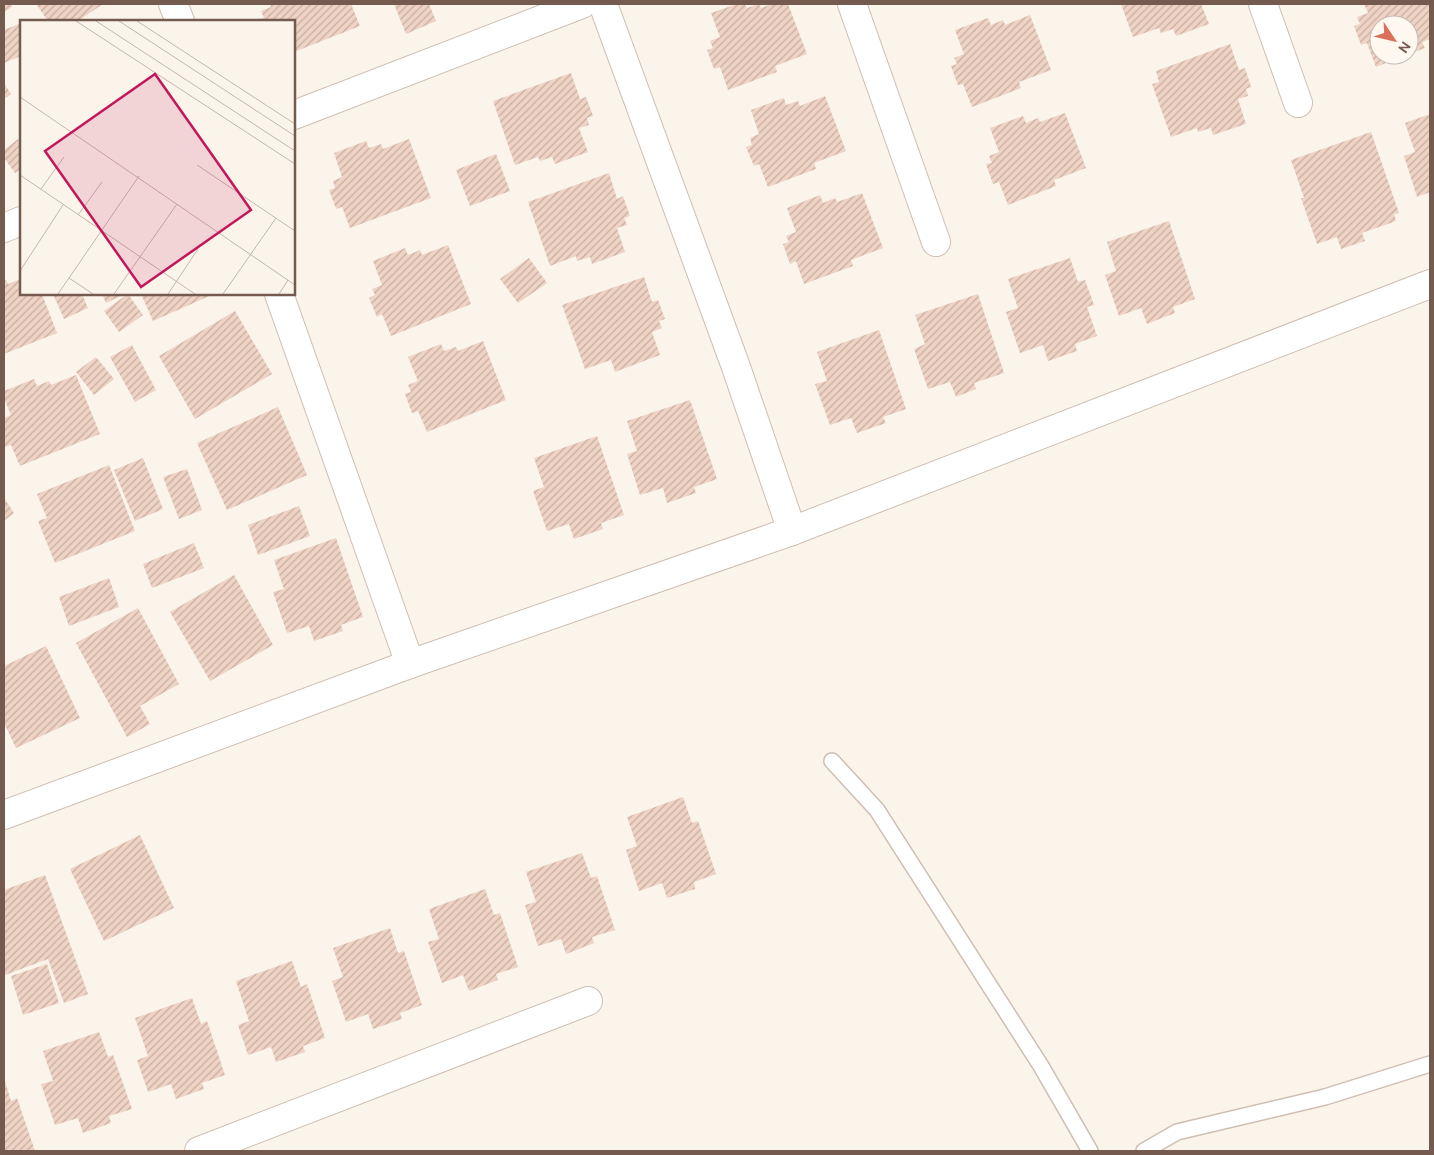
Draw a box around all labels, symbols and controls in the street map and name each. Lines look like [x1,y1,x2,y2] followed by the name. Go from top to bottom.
[1369,15,1419,65] north arrow
[20,20,295,295] inset map
[1395,39,1414,56] text: N

